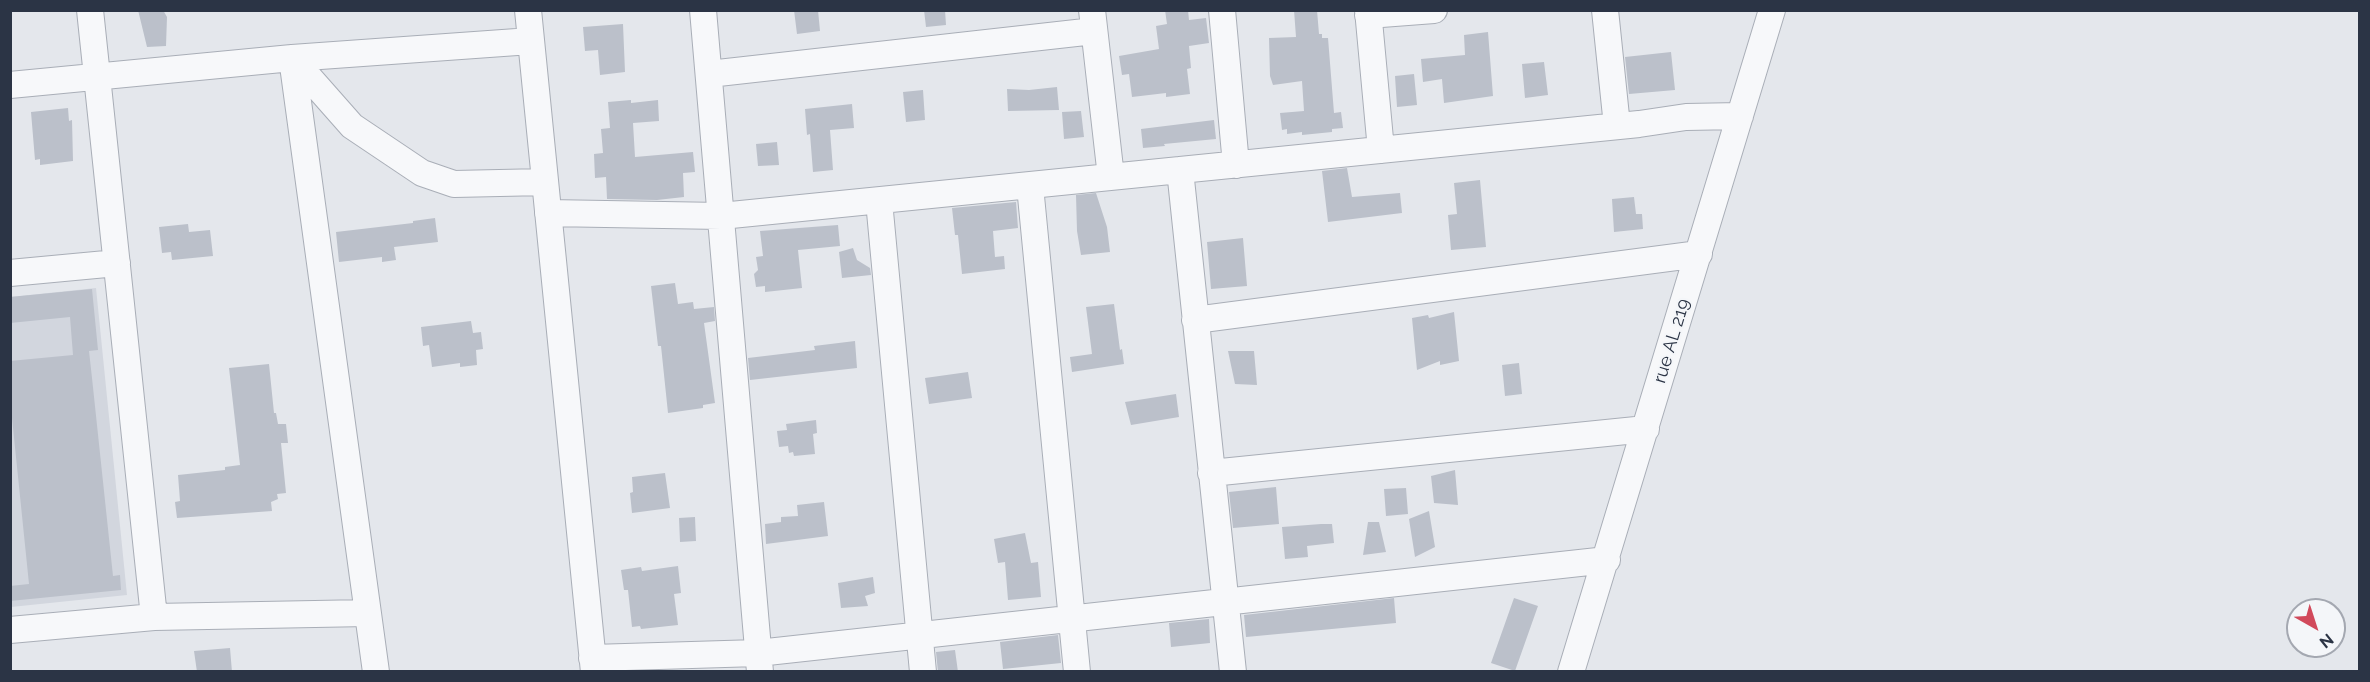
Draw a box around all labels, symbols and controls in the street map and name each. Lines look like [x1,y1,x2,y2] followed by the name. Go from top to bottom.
[1649,296,1695,386] street label: rue AL 219
[2286,598,2346,658] north arrow
[2316,630,2337,652] text: N

